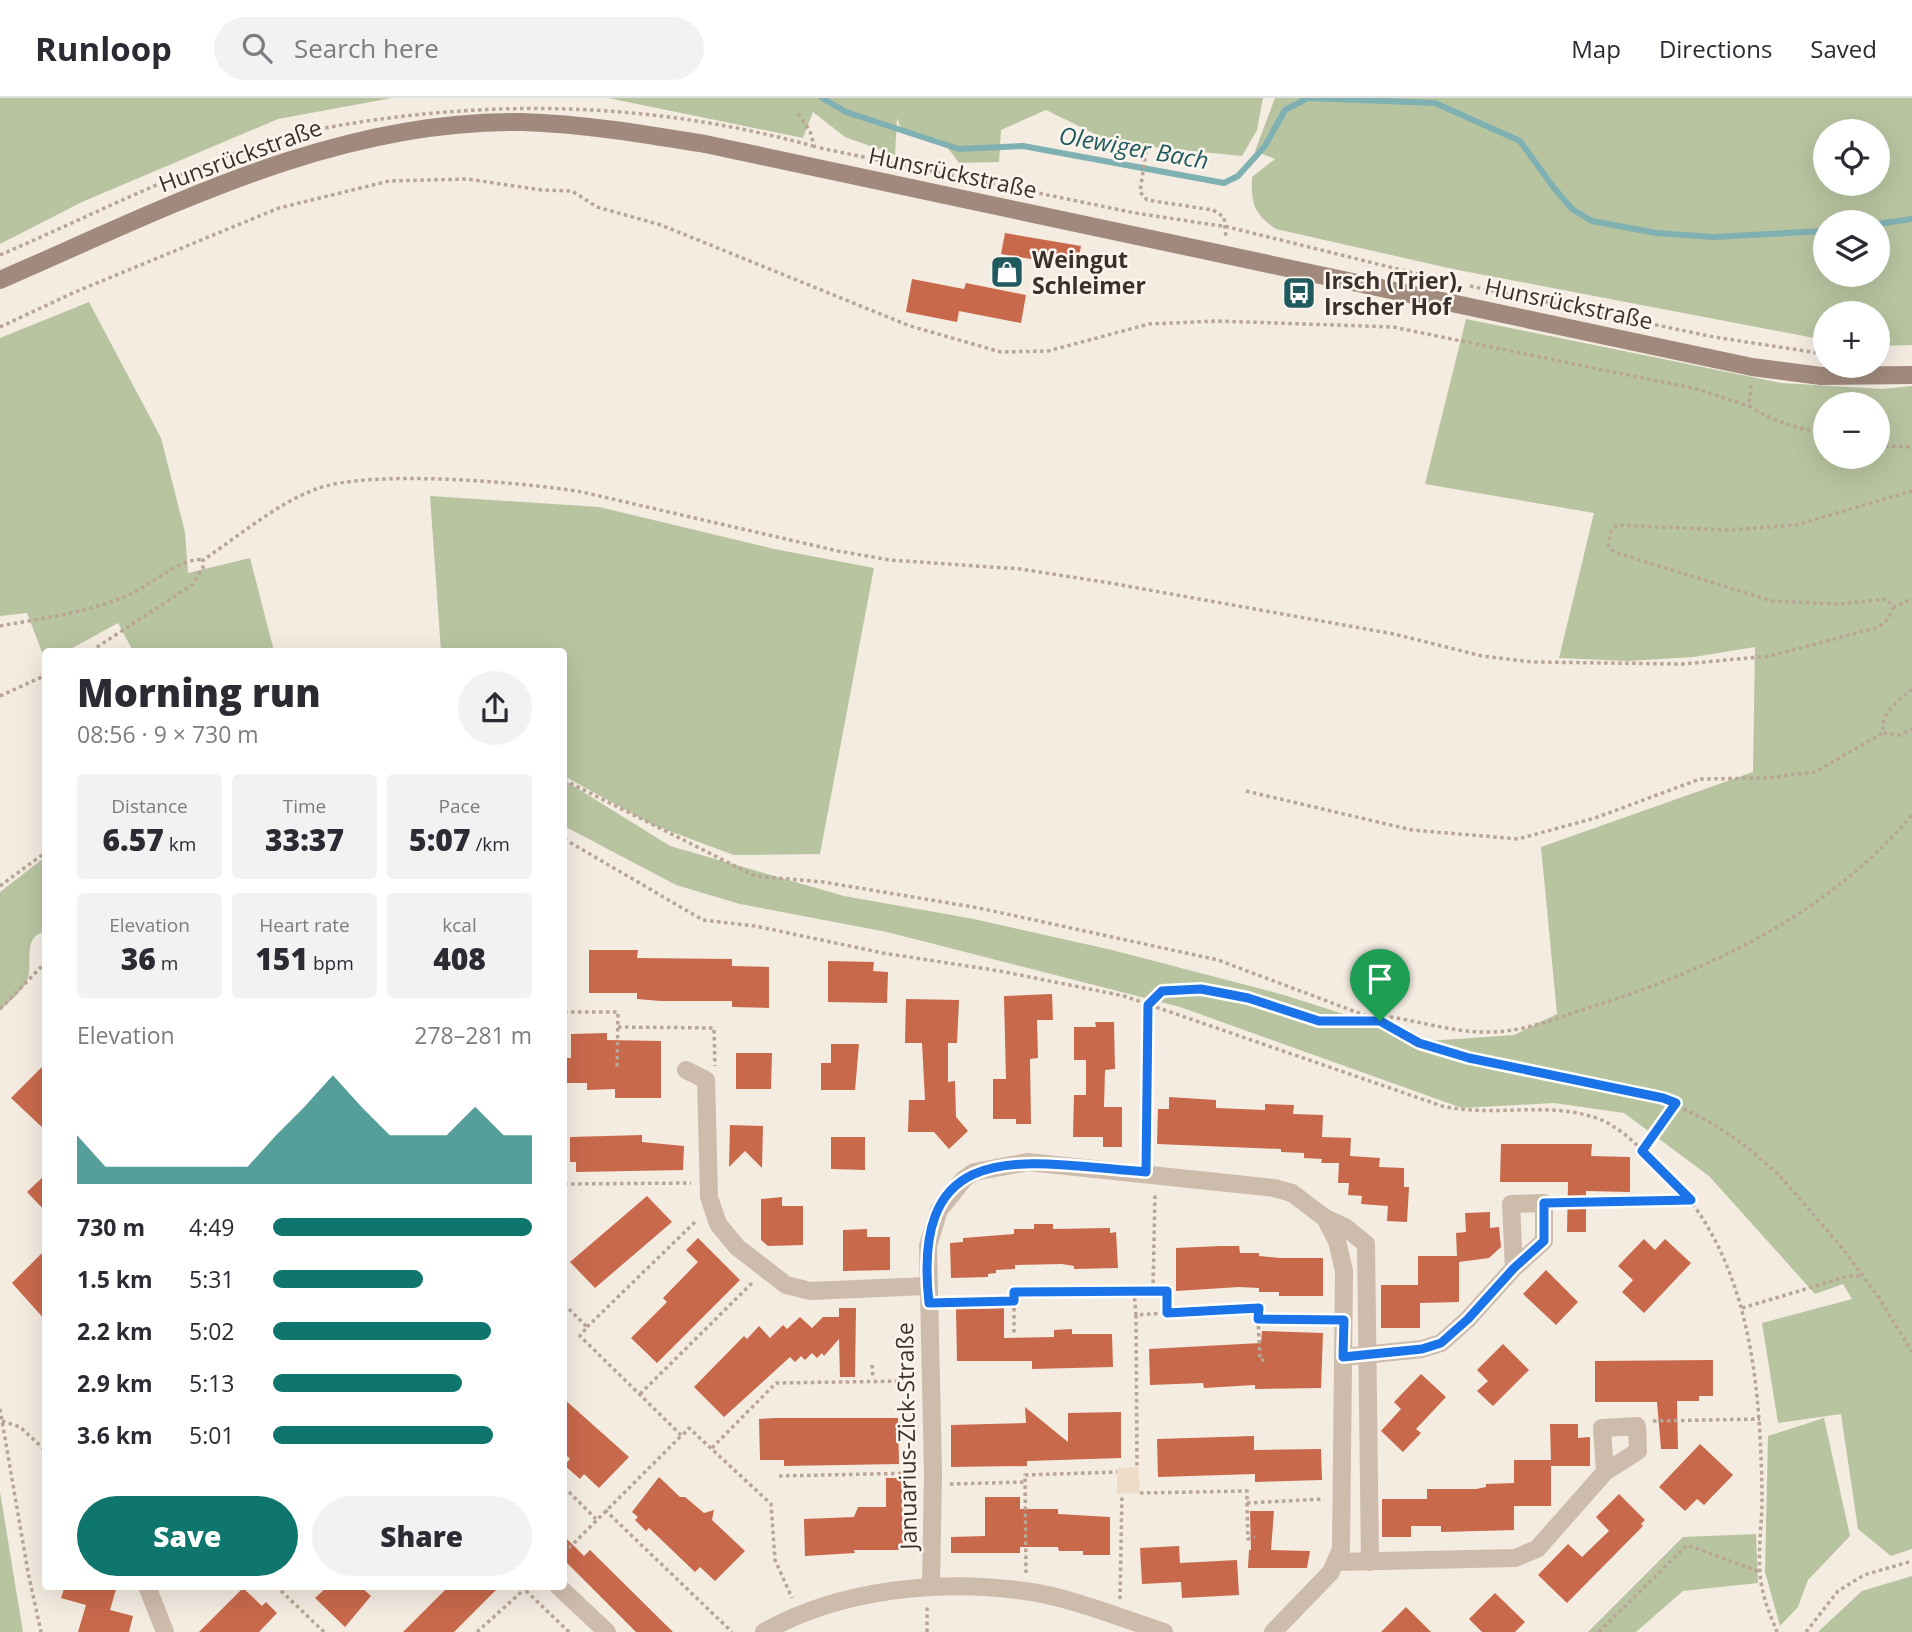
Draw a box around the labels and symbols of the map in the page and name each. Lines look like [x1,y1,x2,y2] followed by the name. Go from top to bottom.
[154,111,326,199] street label: Hunsrückstraße
[1057,118,1211,176] water label: Olewiger Bach
[866,139,1040,205] street label: Hunsrückstraße
[1032,243,1146,301] place label: Weingut Schleimer
[988,253,1026,291] shop icon: Weingut Schleimer
[1324,264,1463,322] place label: Irsch (Trier), Irscher Hof
[1482,270,1656,336] street label: Hunsrückstraße
[1280,274,1318,312] bus stop icon: Irsch (Trier), Irscher Hof
[1350,949,1410,1021] pin
[888,1322,924,1552] street label: Januarius-Zick-Straße

